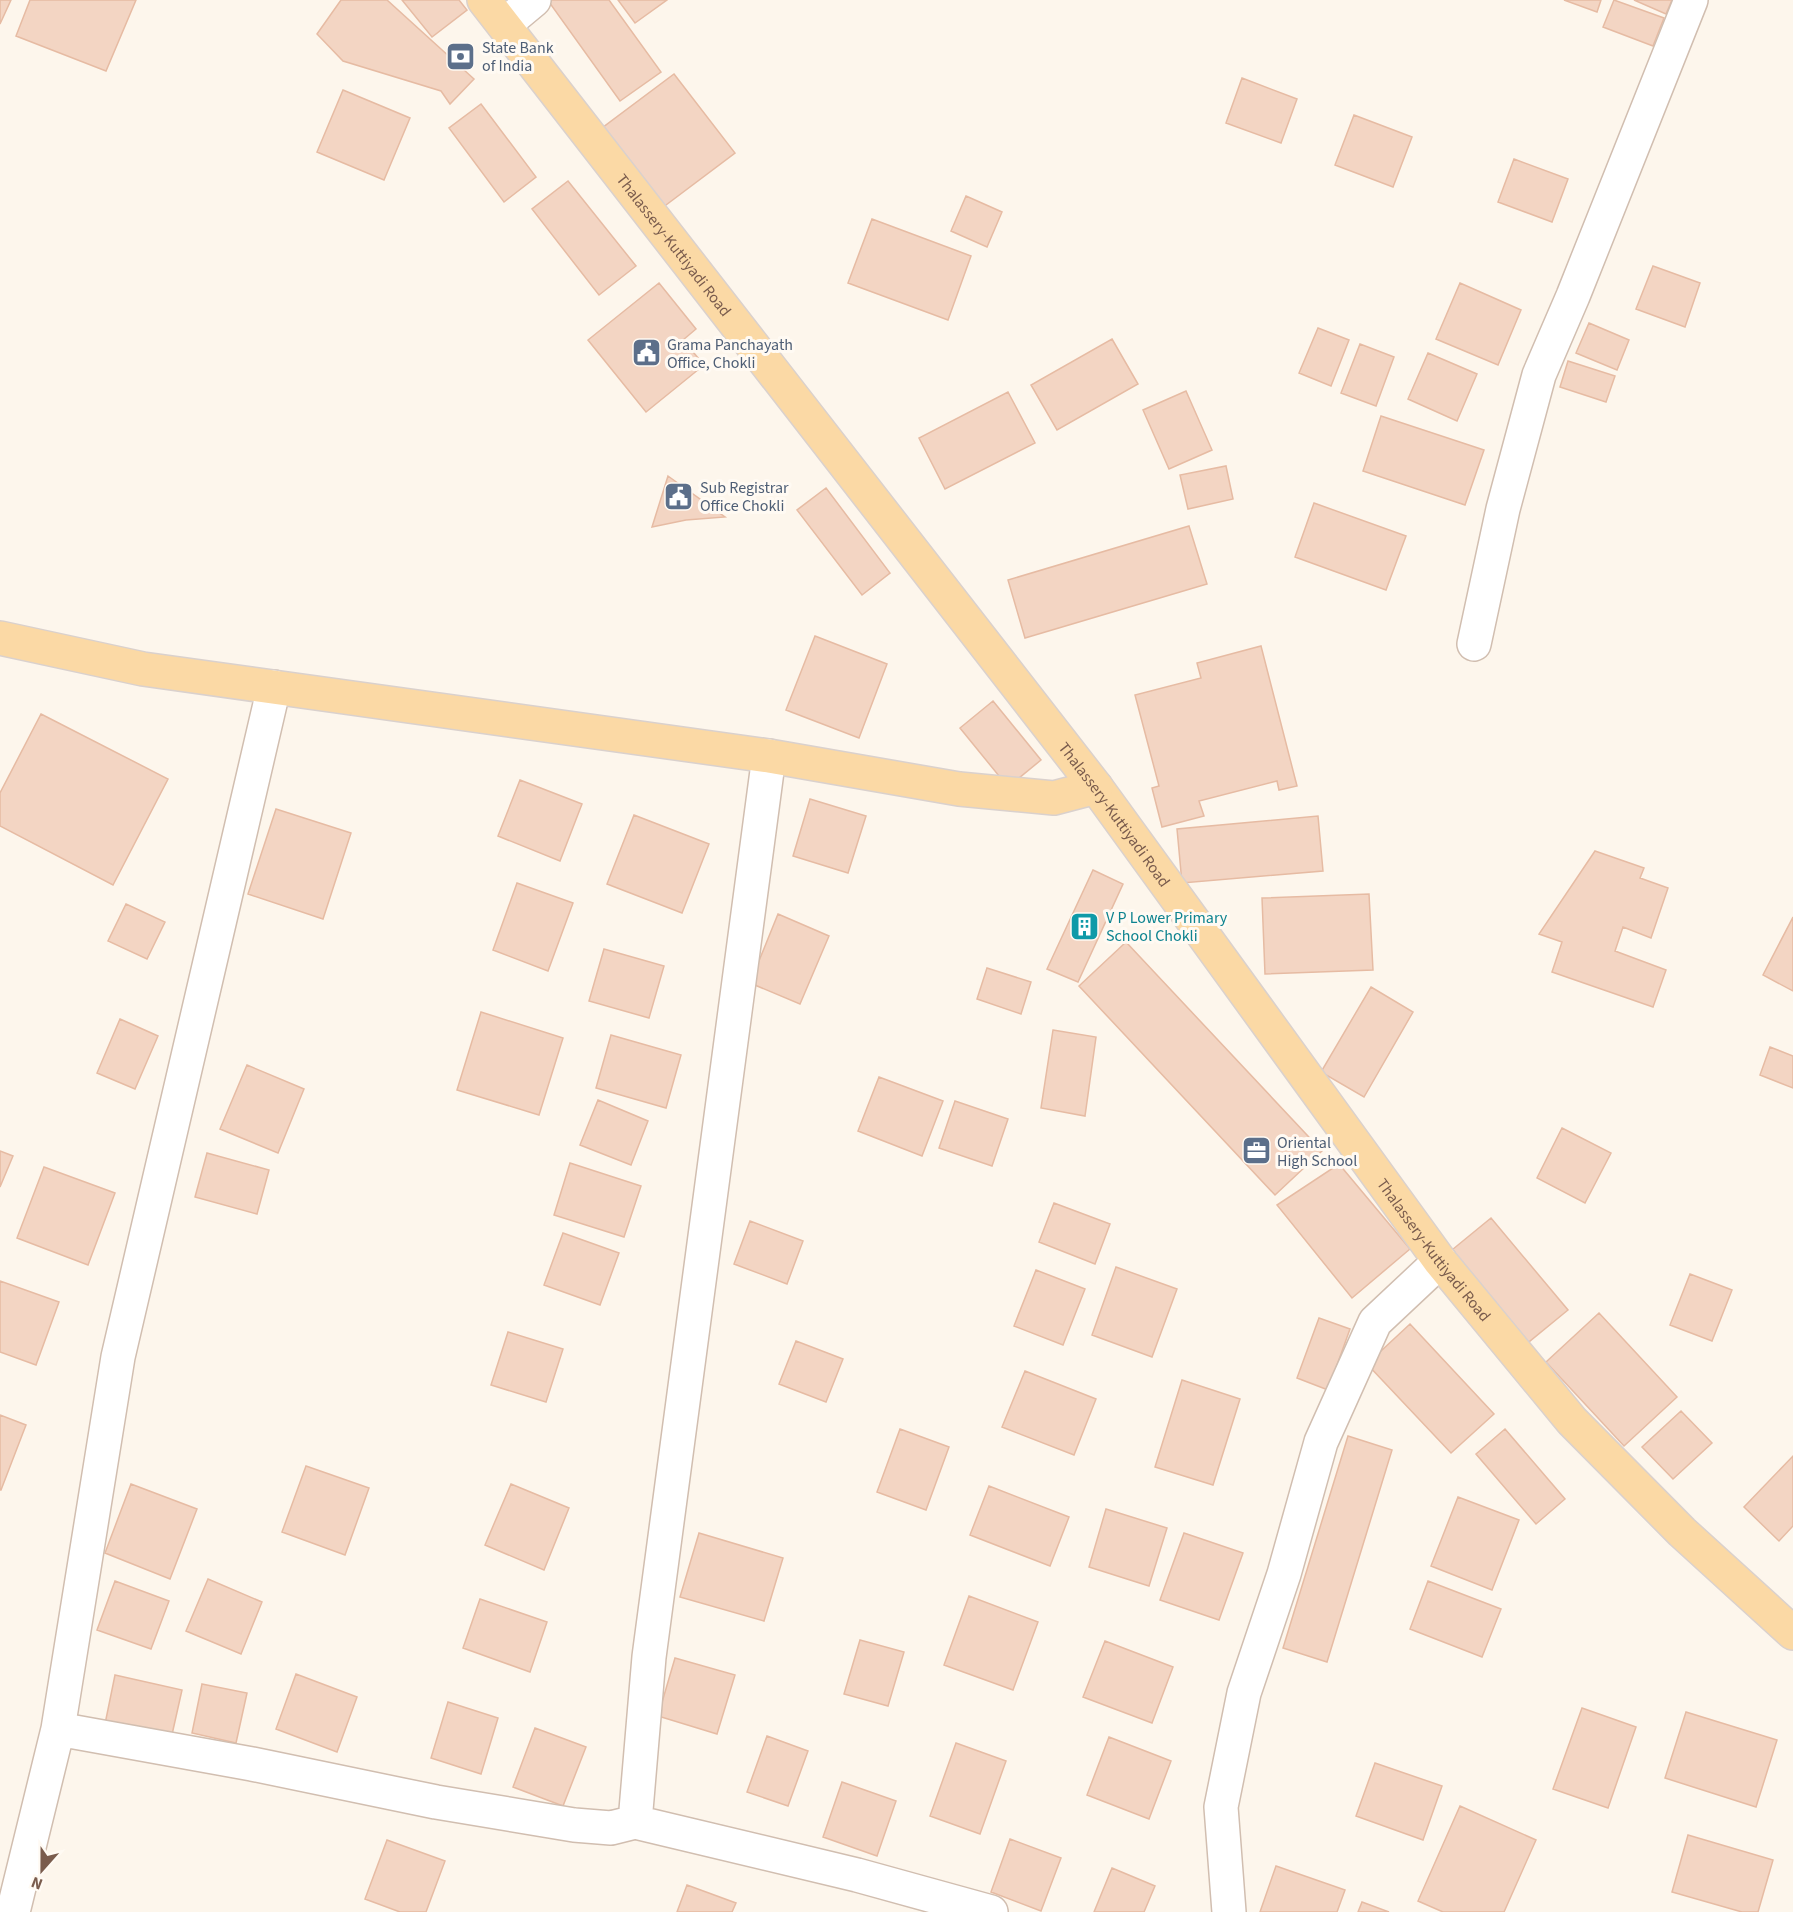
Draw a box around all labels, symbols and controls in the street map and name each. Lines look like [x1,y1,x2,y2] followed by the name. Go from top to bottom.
[482,37,554,77] place label: State Bank of India
[445,40,477,72] bank icon: State Bank of India
[611,169,736,321] street label: Thalassery-Kuttiyadi Road
[667,334,793,374] place label: Grama Panchayath Office, Chokli
[630,337,662,369] public building icon: Grama Panchayath Office, Chokli
[700,477,789,517] place label: Sub Registrar Office Chokli
[663,480,695,512] public building icon: Sub Registrar Office Chokli
[1053,738,1175,892] street label: Thalassery-Kuttiyadi Road
[1106,907,1228,947] place label: V P Lower Primary School Chokli
[1069,910,1101,942] building icon: V P Lower Primary School Chokli
[1277,1132,1357,1172] place label: Oriental High School
[1240,1135,1272,1167] office icon: Oriental High School
[1371,1174,1495,1326] street label: Thalassery-Kuttiyadi Road
[12,1840,72,1900] north arrow
[28,1871,46,1895] text: N

